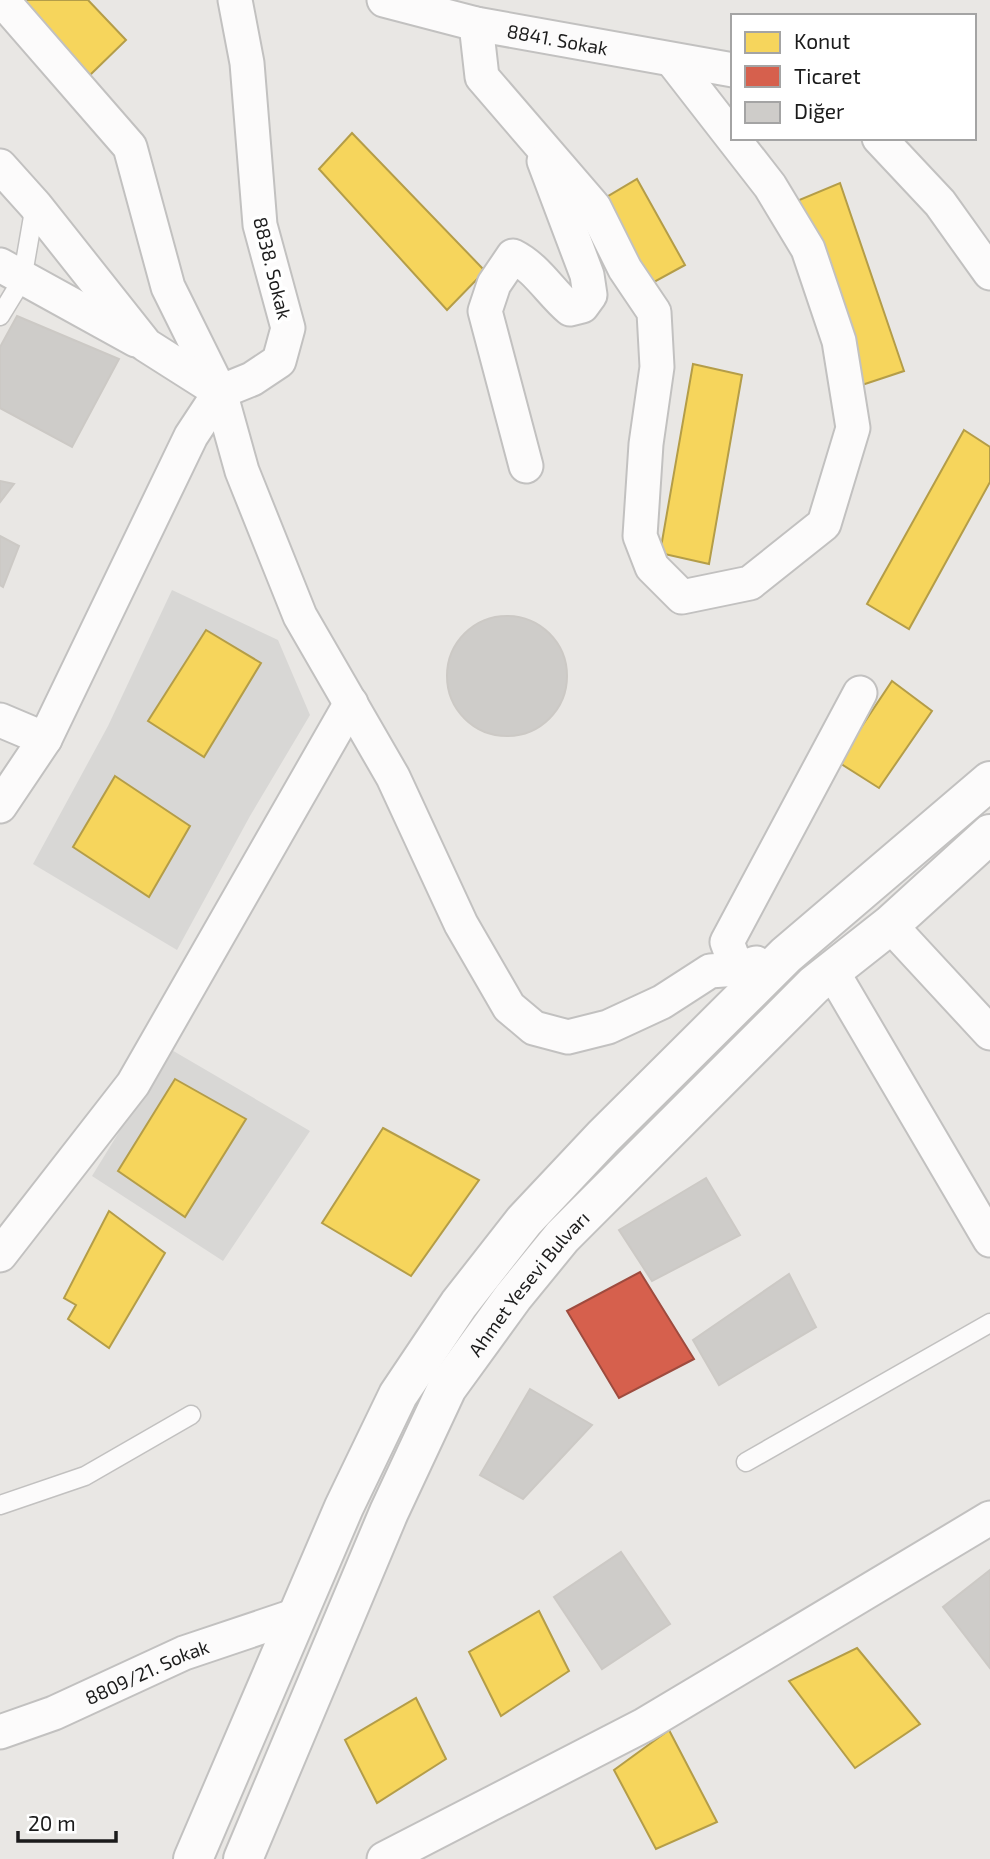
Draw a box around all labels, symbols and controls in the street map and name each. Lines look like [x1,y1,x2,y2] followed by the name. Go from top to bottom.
[731,14,976,140] legend
[505,18,610,59] street label: 8841. Sokak
[794,28,850,53] text: Konut
[794,63,861,88] text: Ticaret
[794,98,845,123] text: Diğer
[249,214,297,322] street label: 8838. Sokak
[463,1206,593,1360] street label: Ahmet Yesevi Bulvarı
[81,1634,212,1709] street label: 8809/21. Sokak
[18,1800,116,1844] scale bar
[28,1810,76,1835] text: 20 m

